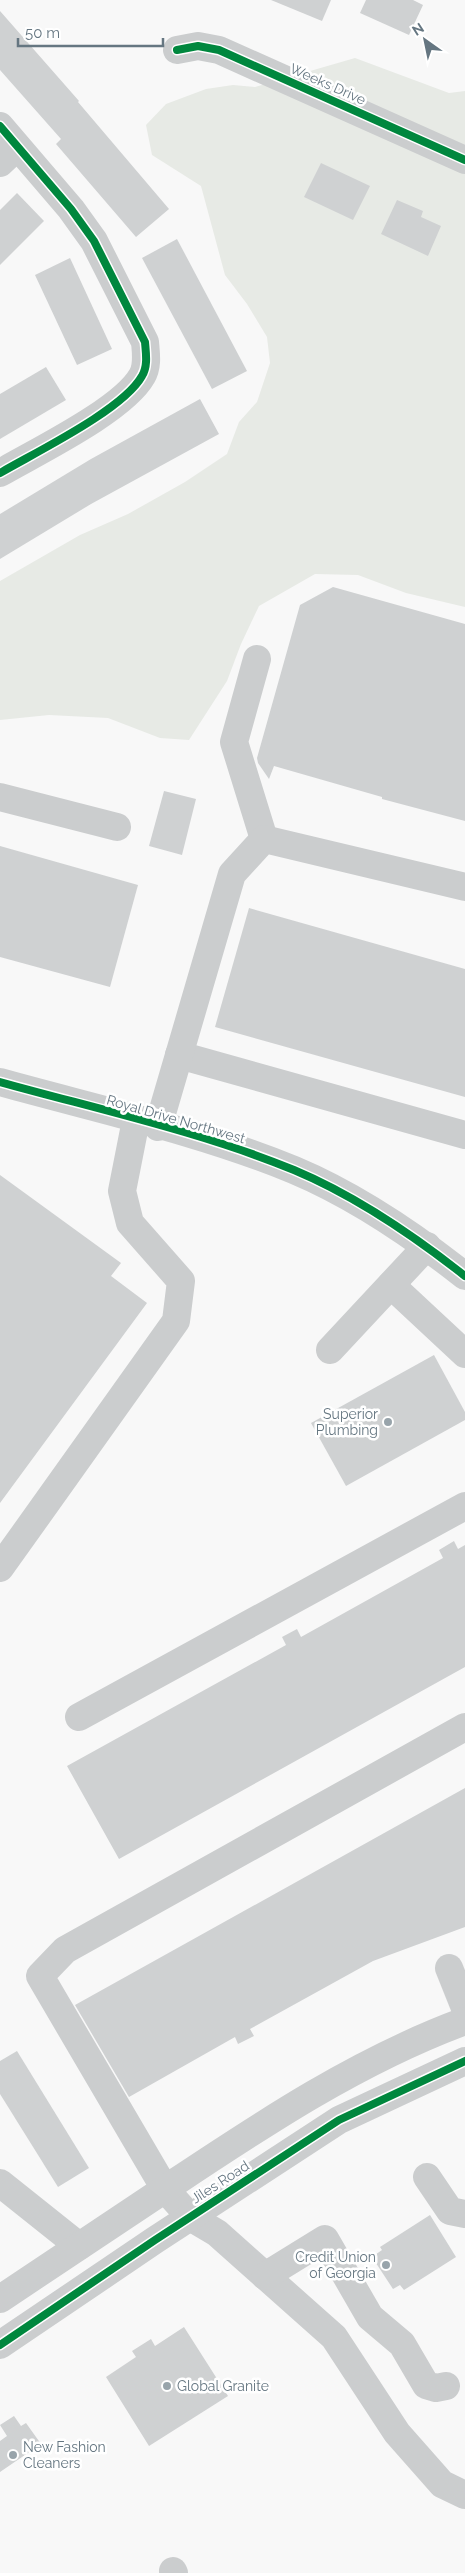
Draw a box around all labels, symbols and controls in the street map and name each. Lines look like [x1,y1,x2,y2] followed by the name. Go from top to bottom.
[18,15,162,47] scale bar
[400,15,450,65] north arrow
[409,19,427,39] text: N
[25,24,60,42] text: 50 m
[288,60,368,108] street label: Weeks Drive
[105,1092,247,1147] street label: Royal Drive Northwest
[316,1406,378,1438] place label: Superior Plumbing
[382,1416,394,1428] marker: Superior Plumbing
[188,2157,252,2207] street label: Jiles Road
[295,2249,376,2281] place label: Credit Union of Georgia
[380,2259,392,2271] marker: Credit Union of Georgia
[177,2378,269,2394] place label: Global Granite
[161,2380,173,2392] marker: Global Granite
[23,2439,106,2471] place label: New Fashion Cleaners
[7,2449,19,2461] marker: New Fashion Cleaners

